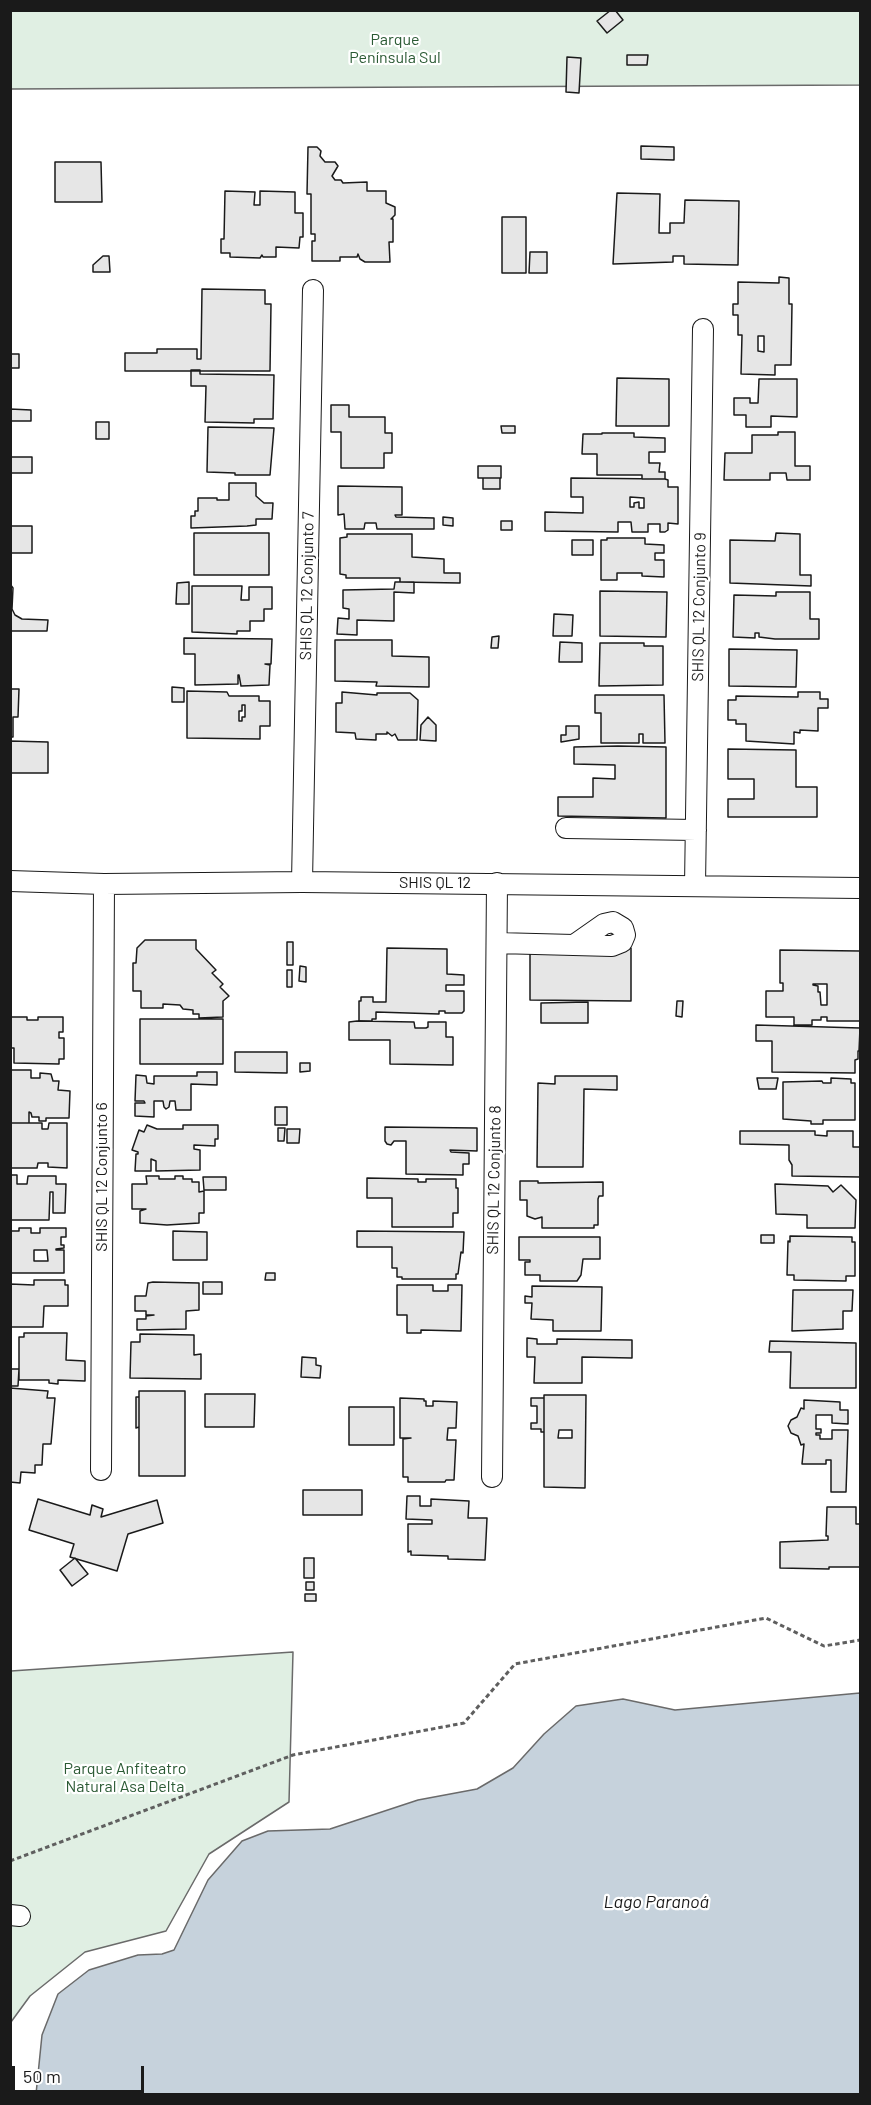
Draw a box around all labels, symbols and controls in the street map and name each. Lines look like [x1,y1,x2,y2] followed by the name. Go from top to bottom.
[349,30,441,68] park label: Parque Península Sul
[296,512,318,660] street label: SHIS QL 12 Conjunto 7
[688,532,710,682] street label: SHIS QL 12 Conjunto 9
[399,873,471,893] street label: SHIS QL 12
[92,1102,112,1252] street label: SHIS QL 12 Conjunto 6
[483,1105,505,1255] street label: SHIS QL 12 Conjunto 8
[64,1759,186,1797] park label: Parque Anfiteatro Natural Asa Delta
[604,1891,708,1913] water label: Lago Paranoá
[15,2054,147,2092] scale bar
[23,2065,61,2087] text: 50 m

